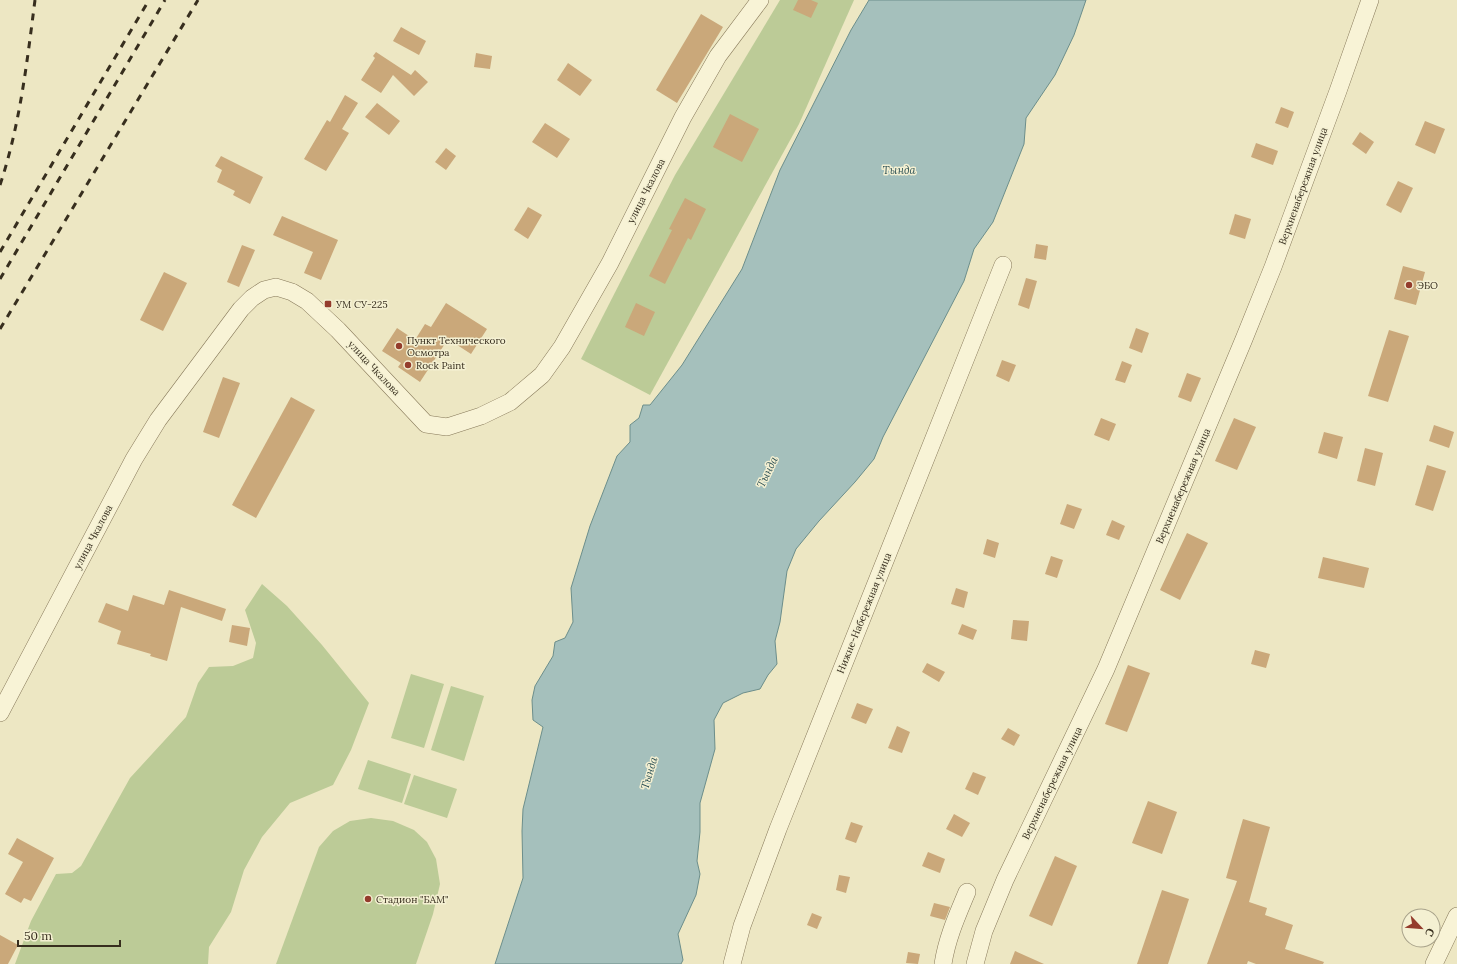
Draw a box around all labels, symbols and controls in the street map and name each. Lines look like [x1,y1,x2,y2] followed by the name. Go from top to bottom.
[1276,125,1330,247] street label: Верхненабережная улица
[624,156,668,226] street label: улица Чкалова
[883,163,916,177] water label: Тында
[1417,279,1438,292] place label: ЭБО
[1404,280,1414,290] marker: ЭБО
[335,298,388,311] place label: УМ СУ-225
[323,299,333,309] marker: УМ СУ-225
[407,334,506,359] place label: Пункт Технического Осмотра
[345,338,403,398] street label: улица Чкалова
[394,341,404,351] marker: Пункт Технического Осмотра
[416,359,465,372] place label: Rock Paint
[403,360,413,370] marker: Rock Paint
[1153,426,1213,546] street label: Верхненабережная улица
[753,453,781,490] water label: Тында
[71,503,115,571] street label: улица Чкалова
[834,551,894,675] street label: Нижне-Набережная улица
[1019,724,1085,842] street label: Верхненабережная улица
[637,754,661,791] water label: Тында
[376,893,449,906] place label: Стадион "БАМ"
[363,894,373,904] marker: Стадион "БАМ"
[1401,908,1441,948] north arrow
[18,922,120,948] scale bar
[1422,926,1438,939] text: С
[24,928,52,943] text: 50 m

